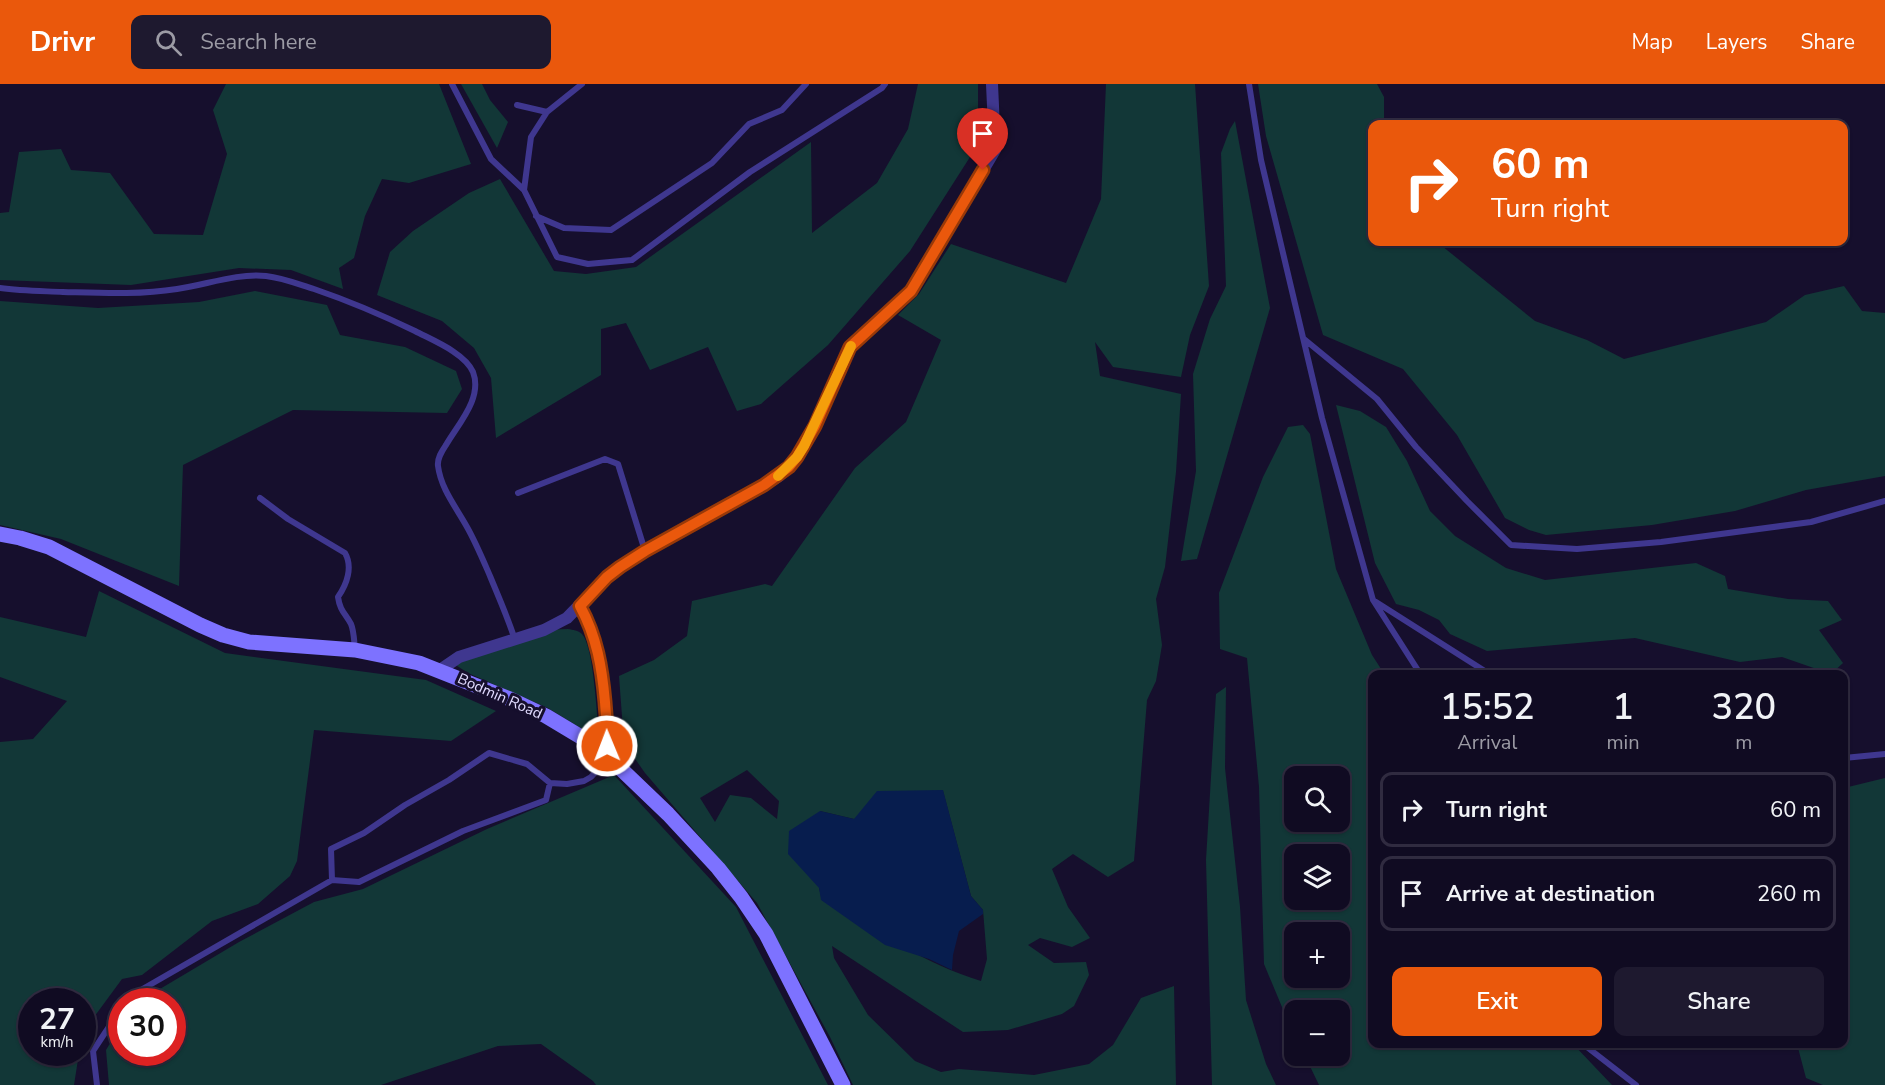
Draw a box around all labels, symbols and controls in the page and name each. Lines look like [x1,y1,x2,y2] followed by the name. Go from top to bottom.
[131,15,551,69] search box
[30,23,95,61] text: Drivr
[152,26,185,59] icon: search
[200,27,317,57] text: Search here
[1631,28,1673,56] text: Map
[1706,28,1767,56] text: Layers
[1800,28,1855,56] text: Share
[957,108,1008,170] pin
[966,117,999,150] icon: arrive
[1491,136,1590,193] text: 60 m
[1392,144,1470,222] icon: right
[1491,190,1609,227] text: Turn right
[454,668,546,724] street label: Bodmin Road
[1440,683,1535,732] text: 15:52
[1612,683,1634,732] text: 1
[1711,683,1776,732] text: 320
[575,714,639,778] position arrow
[1457,729,1517,756] text: Arrival
[1607,729,1640,756] text: min
[1735,729,1752,756] text: m
[1284,766,1350,1066] map controls
[1284,766,1350,832] button: search
[1395,793,1428,826] icon: right
[1446,795,1547,825] text: Turn right
[1770,795,1821,825] text: 60 m
[1284,844,1350,910] button: layers
[1395,877,1428,910] icon: arrive
[1446,879,1655,909] text: Arrive at destination
[1757,879,1821,909] text: 260 m
[1284,922,1350,988] button: +
[1392,967,1602,1036] button: Exit
[1614,967,1824,1036] button: Share
[108,988,186,1066] speed limit sign: 30
[39,999,75,1040] text: 27
[1284,1000,1350,1066] button: −
[40,1032,74,1052] text: km/h

